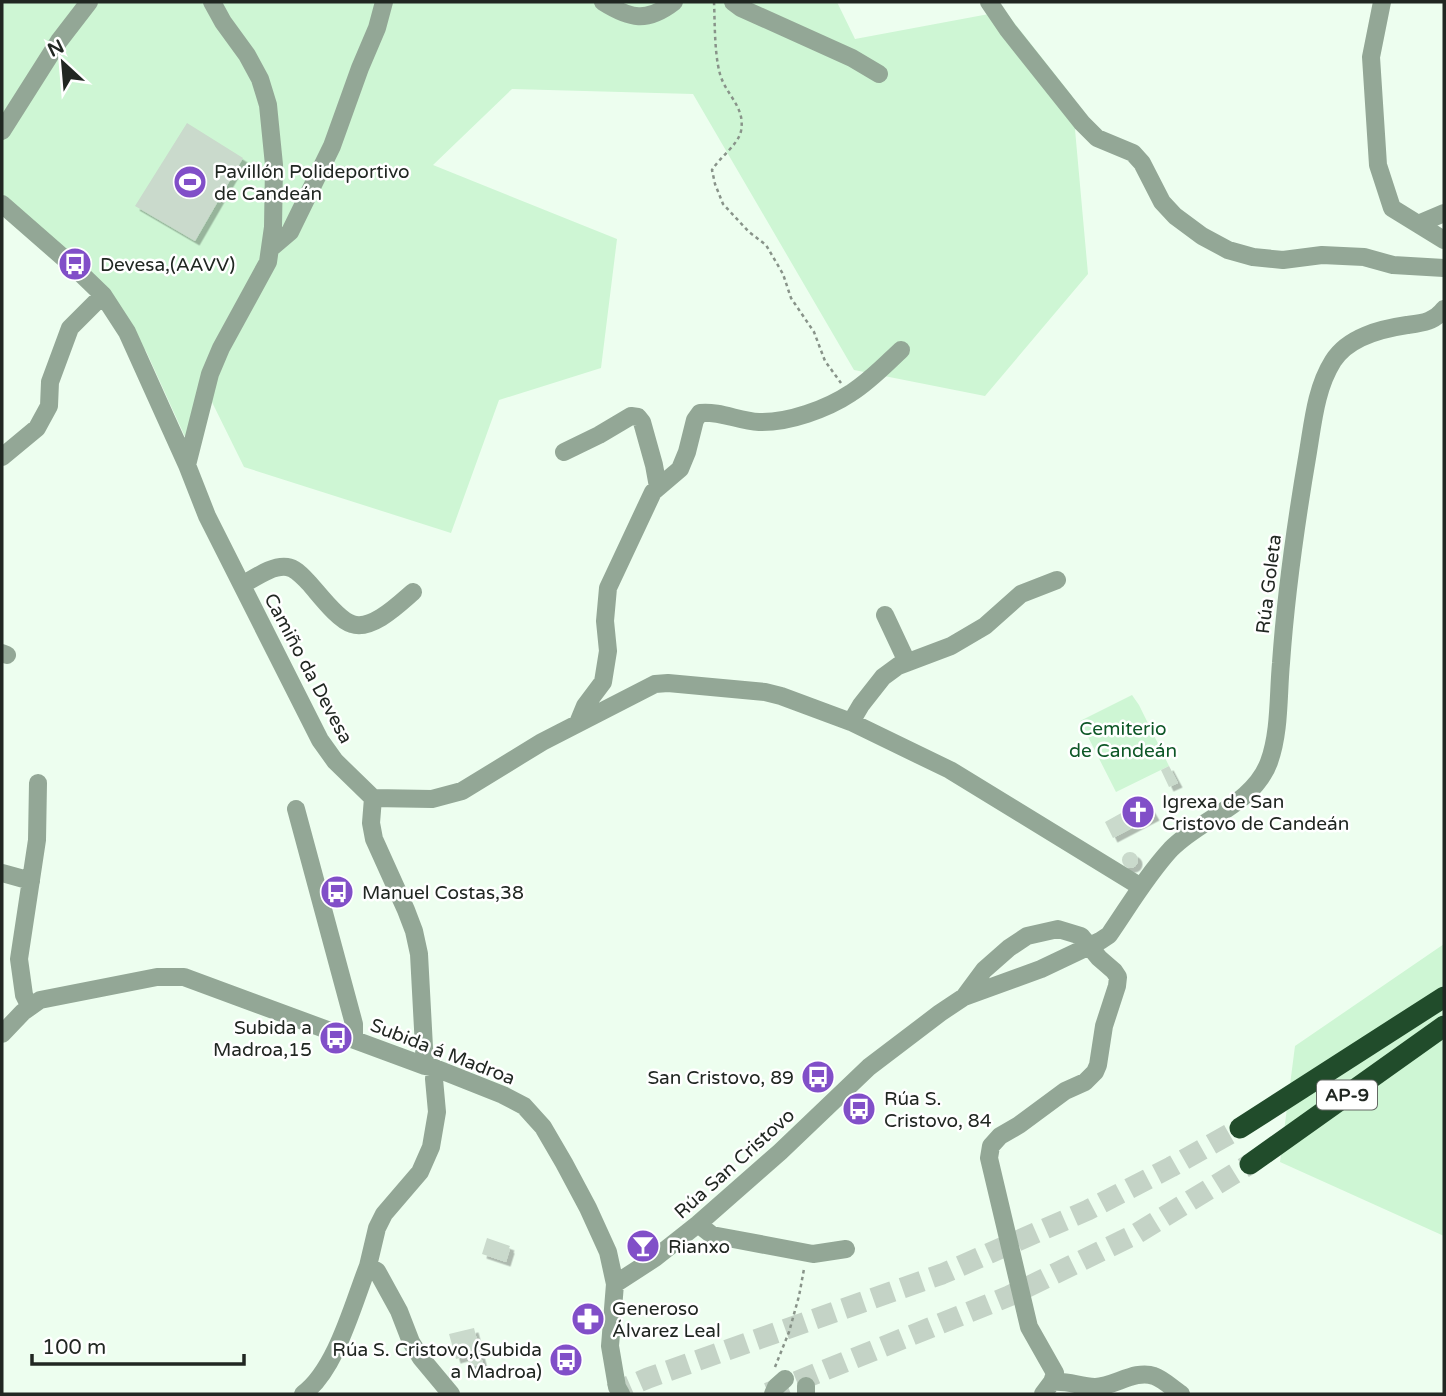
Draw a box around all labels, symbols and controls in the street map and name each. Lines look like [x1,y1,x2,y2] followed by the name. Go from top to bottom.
[28,28,98,98] north arrow
[44,35,68,62] text: N
[214,161,410,205] place label: Pavillón Polideportivo de Candeán
[171,163,209,201] sports icon: Pavillón Polideportivo de Candeán
[56,245,94,283] bus stop icon: Devesa,(AAVV)
[100,254,235,276] place label: Devesa,(AAVV)
[1252,533,1286,635] street label: Rúa Goleta
[259,590,357,747] street label: Camiño da Devesa
[1069,718,1177,762] park label: Cemiterio de Candeán
[1162,791,1349,835] place label: Igrexa de San Cristovo de Candeán
[1119,793,1157,831] church icon: Igrexa de San Cristovo de Candeán
[318,873,356,911] bus stop icon: Manuel Costas,38
[362,882,524,904] place label: Manuel Costas,38
[367,1014,518,1090] street label: Subida á Madroa
[213,1017,312,1061] place label: Subida a Madroa,15
[317,1019,355,1057] bus stop icon: Subida a Madroa,15
[799,1058,837,1096] bus stop icon: San Cristovo, 89
[647,1067,794,1089] place label: San Cristovo, 89
[1317,1080,1377,1110] road number: AP-9
[884,1088,992,1132] place label: Rúa S. Cristovo, 84
[840,1090,878,1128] bus stop icon: Rúa S. Cristovo, 84
[670,1104,799,1223] street label: Rúa San Cristovo
[624,1227,662,1265] bar icon: Rianxo
[668,1236,730,1258] place label: Rianxo
[612,1298,721,1342] place label: Generoso Álvarez Leal
[569,1300,607,1338] pharmacy icon: Generoso Álvarez Leal
[32,1322,243,1366] scale bar
[42,1335,106,1360] text: 100 m
[332,1339,542,1383] place label: Rúa S. Cristovo,(Subida a Madroa)
[547,1341,585,1379] bus stop icon: Rúa S. Cristovo,(Subida a Madroa)

